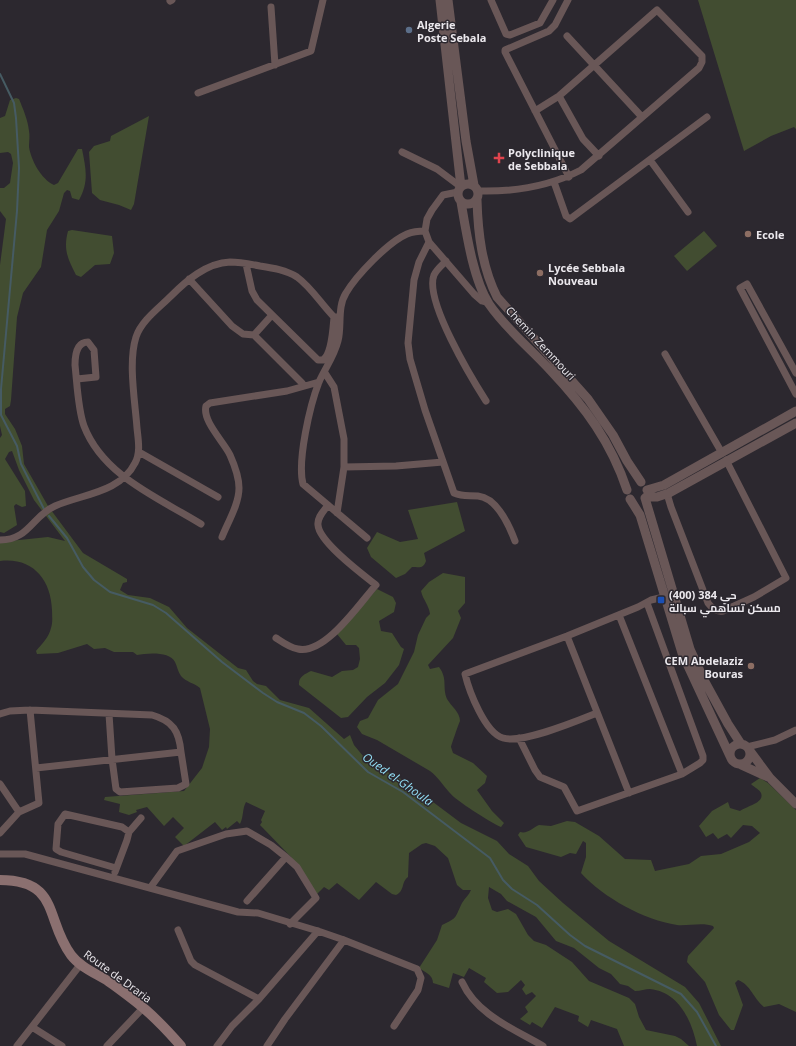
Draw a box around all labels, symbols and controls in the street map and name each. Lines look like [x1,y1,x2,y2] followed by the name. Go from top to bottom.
[417,17,486,45] place label: Algerie Poste Sebala
[404,25,414,35] marker: Algerie Poste Sebala
[508,145,575,173] place label: Polyclinique de Sebbala
[493,152,505,164] marker: Polyclinique de Sebbala
[756,227,785,242] place label: Ecole
[743,229,753,239] marker: Ecole
[548,260,625,288] place label: Lycée Sebbala Nouveau
[535,268,545,278] marker: Lycée Sebbala Nouveau
[503,303,579,383] street label: Chemin Zemmouri
[669,587,781,618] place label: حي 384 (400) مسكن تساهمي سبالة
[656,595,666,605] marker: حي 384 (400) مسكن تساهمي سبالة
[665,653,744,681] place label: CEM Abdelaziz Bouras
[746,661,756,671] marker: CEM Abdelaziz Bouras
[359,748,437,810] water label: Oued el-Ghoula
[81,946,155,1006] street label: Route de Draria

